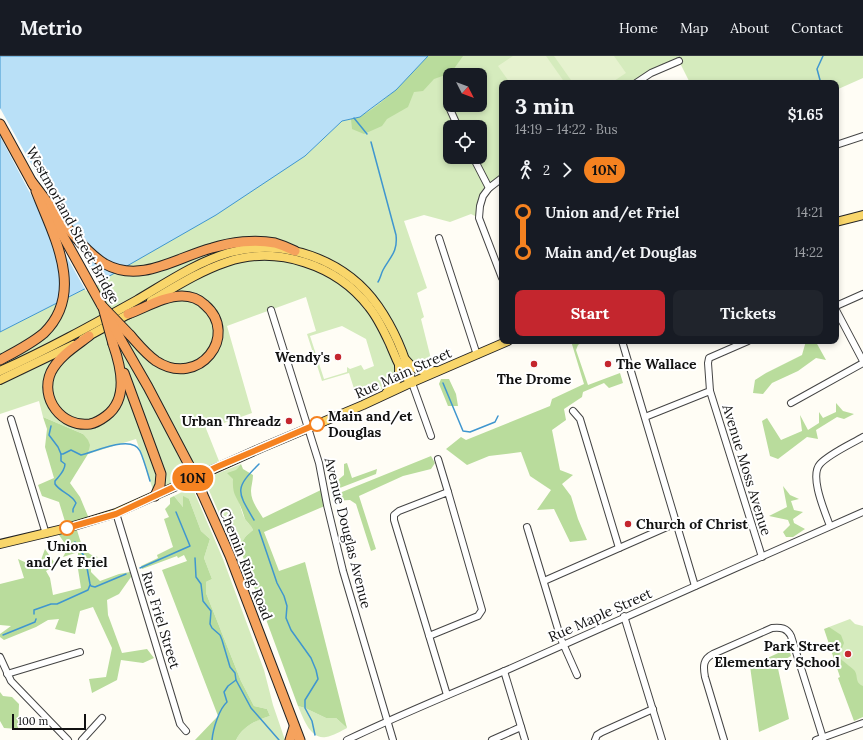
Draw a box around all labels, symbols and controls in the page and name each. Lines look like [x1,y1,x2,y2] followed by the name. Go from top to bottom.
[20,16,82,40] text: Metrio
[619,19,658,37] text: Home
[680,19,708,37] text: Map
[730,19,769,37] text: About
[791,19,843,37] text: Contact
[443,68,487,112] north arrow
[443,68,487,164] map controls
[515,92,575,120] text: 3 min
[788,105,823,124] text: $1.65
[443,120,487,164] button: locate
[515,121,618,138] text: 14:19 – 14:22 · Bus
[22,143,124,307] street label: Westmorland Street Bridge
[515,159,537,181] icon: walk
[556,159,578,181] icon: forward
[592,161,617,179] text: 10N
[543,162,550,179] text: 2
[545,203,680,222] text: Union and/et Friel
[796,204,823,221] text: 14:21
[545,243,697,262] text: Main and/et Douglas
[794,244,823,261] text: 14:22
[515,290,665,336] button: Start
[673,290,823,336] button: Tickets
[352,343,455,402] street label: Rue Main Street
[275,348,330,366] place label: Wendy's
[333,352,343,362] marker: Wendy's
[616,355,697,373] place label: The Wallace
[529,359,539,369] marker: The Drome
[603,359,613,369] marker: The Wallace
[497,370,572,388] place label: The Drome
[718,401,776,538] street label: Avenue Moss Avenue
[328,407,413,441] place label: Main and/et Douglas
[181,412,281,430] place label: Urban Threadz
[284,416,294,426] marker: Urban Threadz
[309,416,325,432] marker: Main and/et Douglas
[320,455,376,611] street label: Avenue Douglas Avenue
[170,465,216,491] line badge: 10N
[180,469,206,487] text: 10N
[215,505,277,623] street label: Chemin Ring Road
[636,515,748,533] place label: Church of Christ
[623,519,633,529] marker: Church of Christ
[59,520,75,536] marker: Union and/et Friel
[26,537,108,571] place label: Union and/et Friel
[138,569,184,671] street label: Rue Friel Street
[545,584,655,646] street label: Rue Maple Street
[714,637,841,671] place label: Park Street Elementary School
[843,649,853,659] marker: Park Street Elementary School
[12,712,86,731] scale bar
[18,714,48,728] text: 100 m

